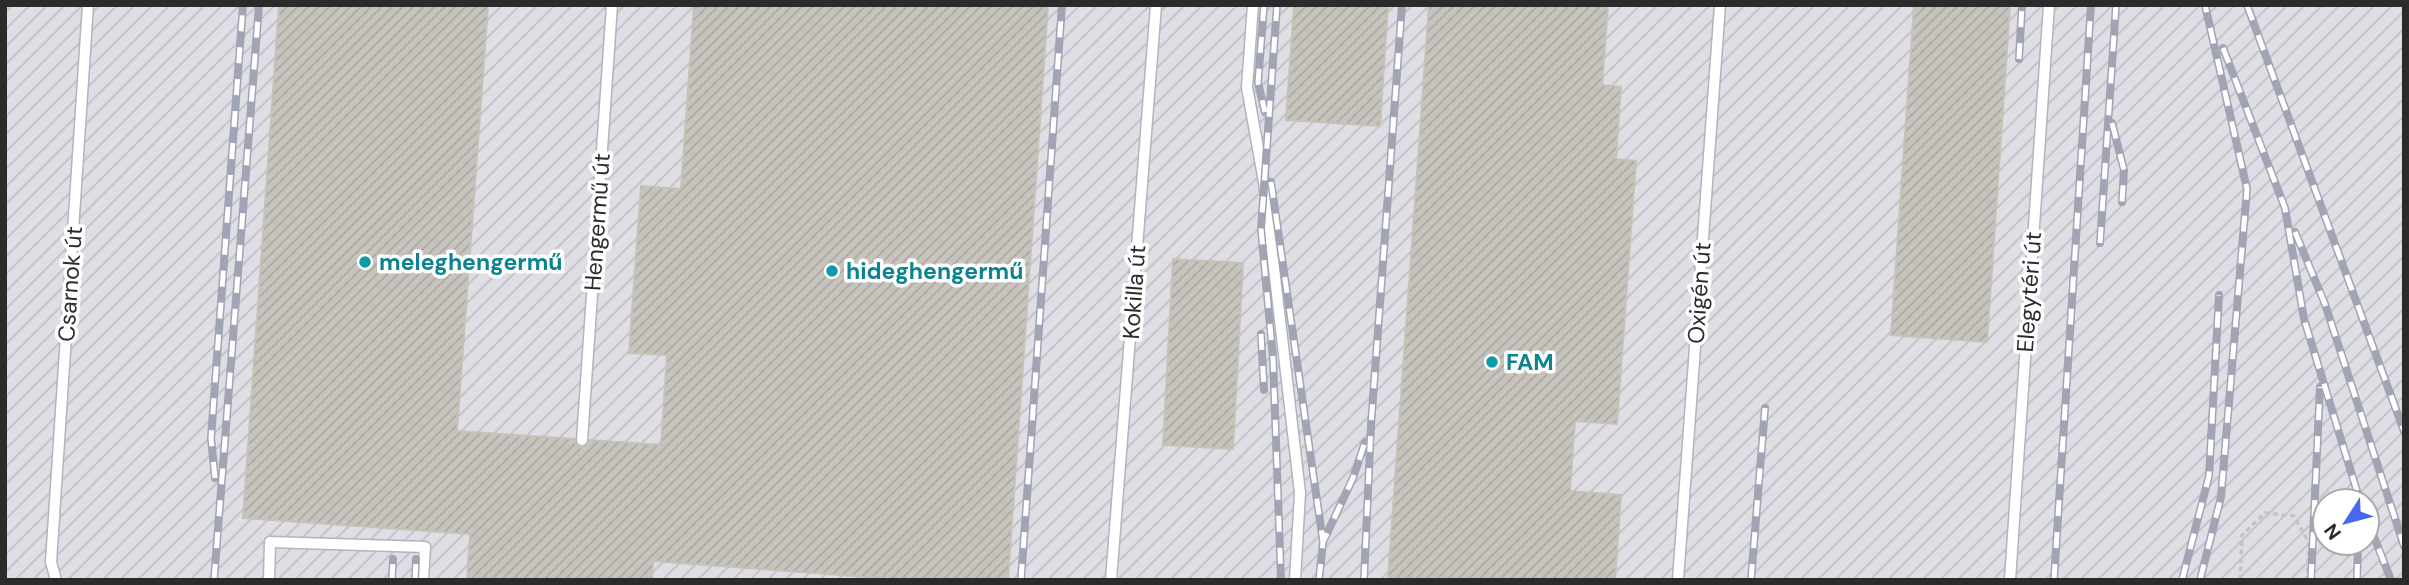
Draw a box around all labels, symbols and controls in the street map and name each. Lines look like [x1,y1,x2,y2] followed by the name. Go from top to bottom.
[577,152,617,292] street label: Hengermű út
[51,225,89,343] street label: Csarnok út
[2010,231,2048,353] street label: Elegytéri út
[1680,241,1718,345] street label: Oxigén út
[1116,244,1152,340] street label: Kokilla út
[379,247,562,277] place label: meleghengermű
[357,254,373,270] marker: meleghengermű
[846,256,1023,286] place label: hideghengermű
[824,263,840,279] marker: hideghengermű
[1506,347,1554,377] place label: FAM
[1484,354,1500,370] marker: FAM
[2311,487,2381,557] north arrow
[2318,519,2347,545] text: N

